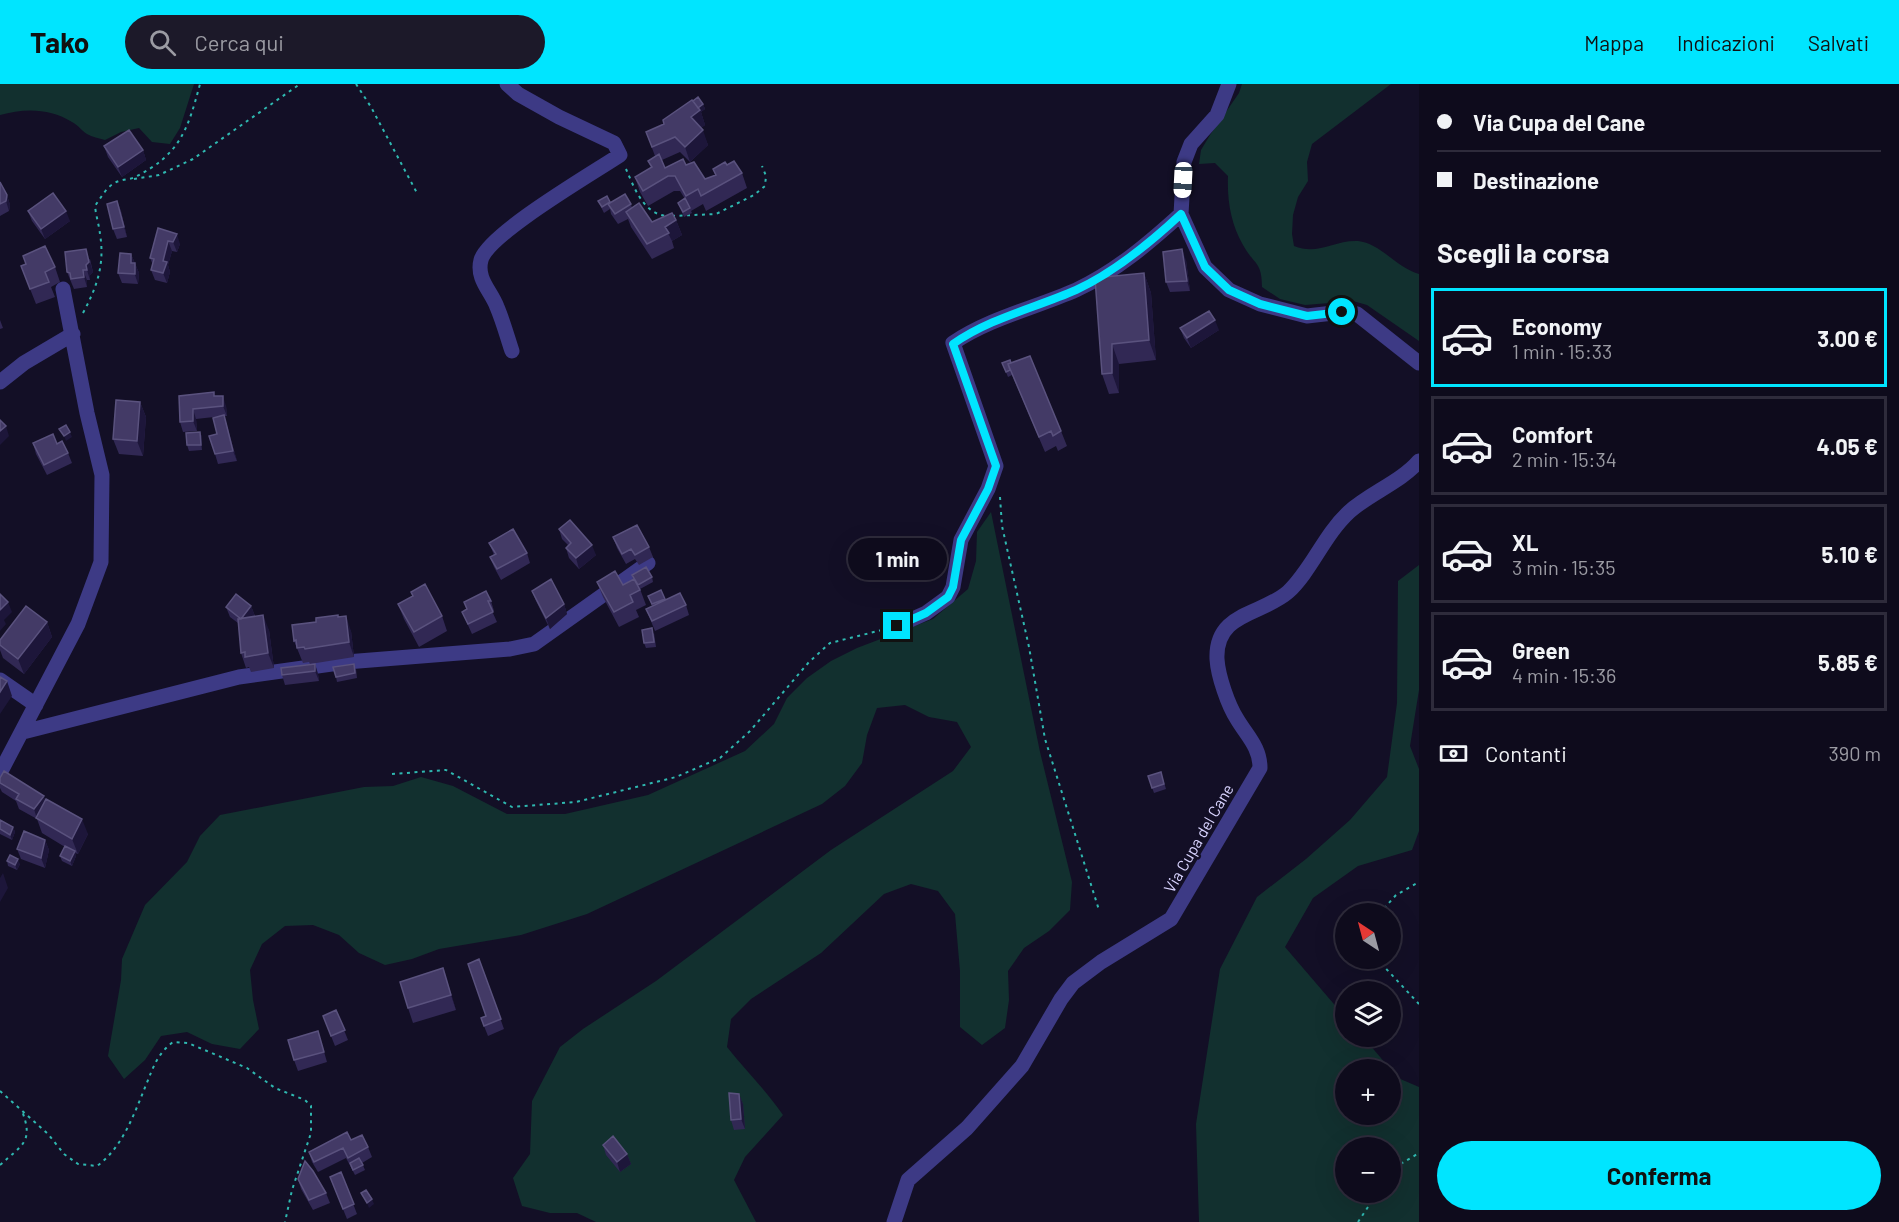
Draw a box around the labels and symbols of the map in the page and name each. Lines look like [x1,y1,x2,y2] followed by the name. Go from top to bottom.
[1173,162,1193,198] car
[1328,298,1355,325] route start
[848,539,946,581] callout: 1 min
[883,612,910,639] route end
[1159,780,1237,896] street label: Via Cupa del Cane
[1335,903,1401,969] north arrow

